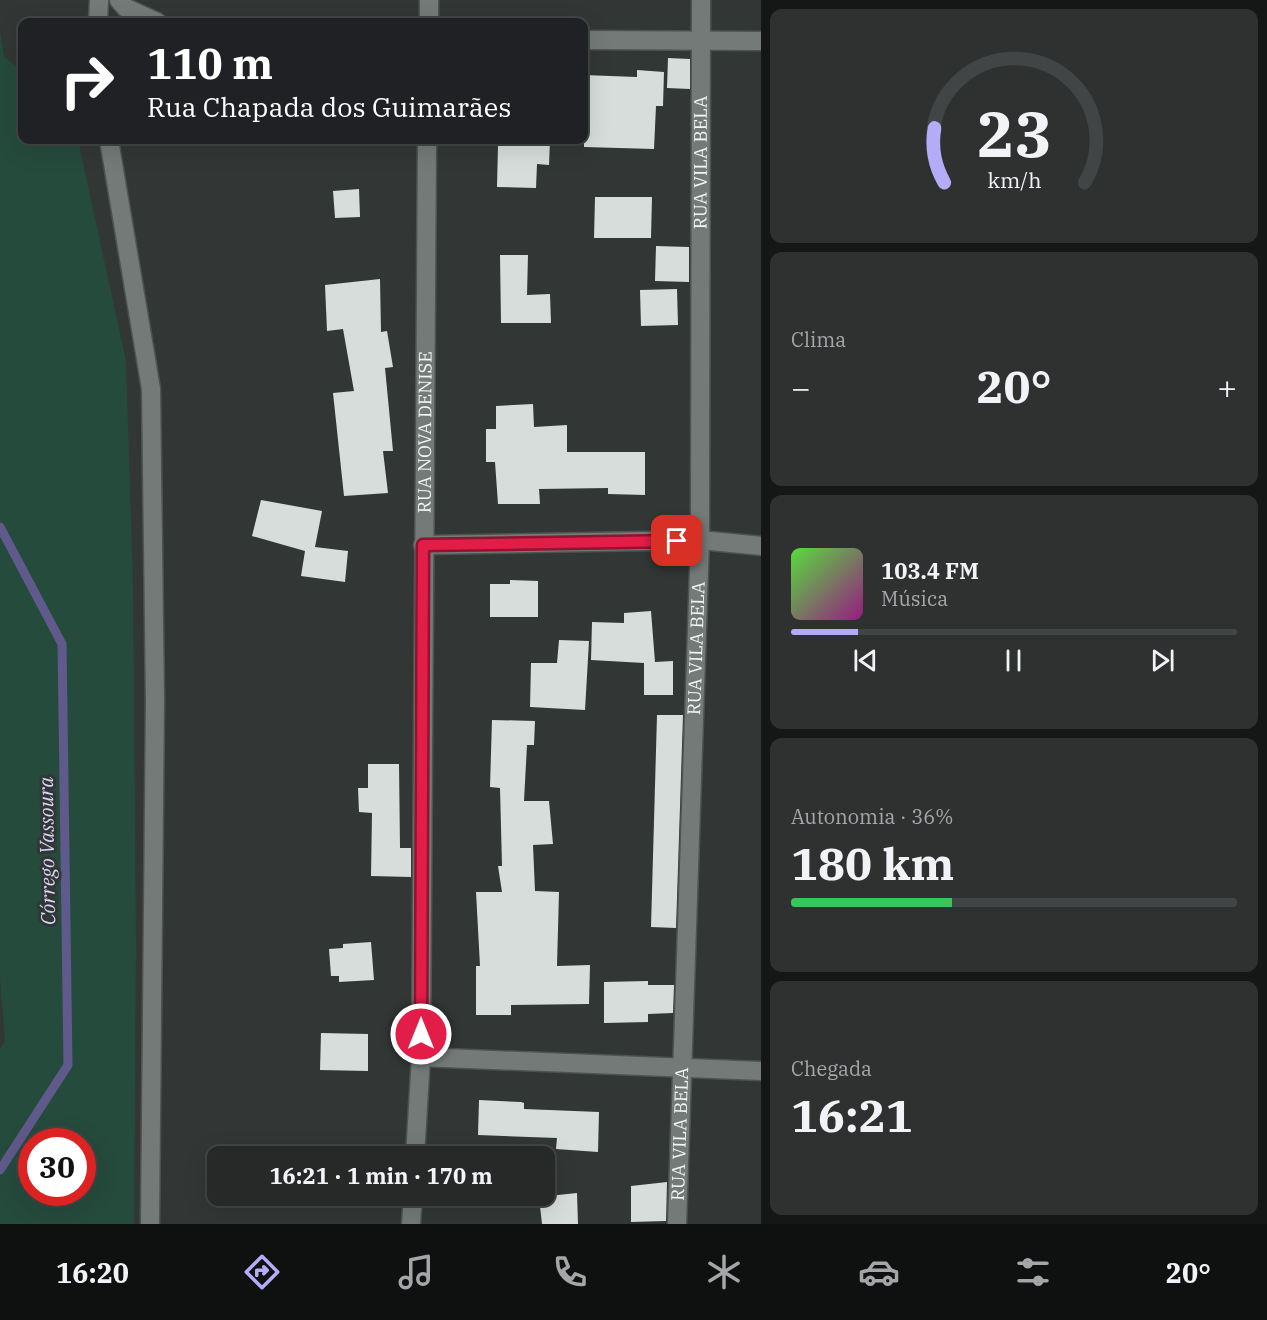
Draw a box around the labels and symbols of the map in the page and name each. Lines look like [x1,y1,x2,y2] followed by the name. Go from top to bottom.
[689,95,712,229] street label: RUA VILA BELA
[413,351,437,513] street label: RUA NOVA DENISE
[651,515,702,566] pin
[682,580,710,715] street label: RUA VILA BELA
[32,776,61,925] water label: Córrego Vassoura
[389,1002,453,1066] position arrow
[666,1066,693,1201] street label: RUA VILA BELA
[18,1128,96,1206] speed limit sign: 30

